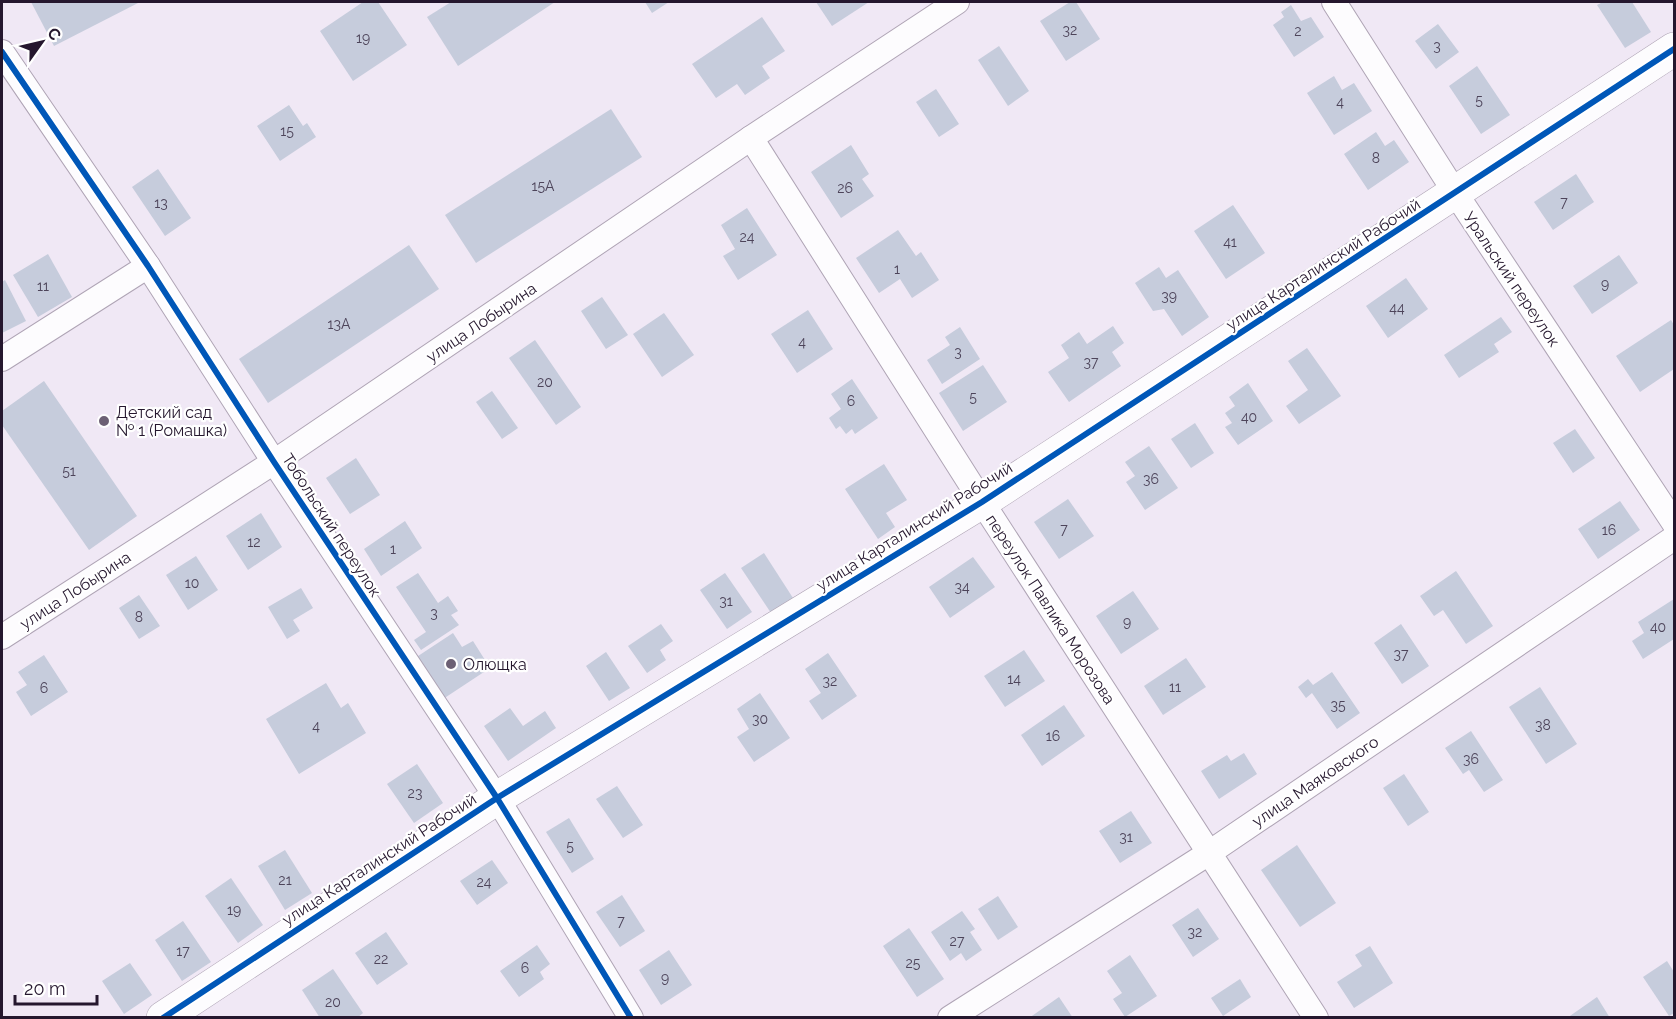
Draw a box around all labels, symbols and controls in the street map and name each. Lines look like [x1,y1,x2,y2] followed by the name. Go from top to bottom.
[12,12,72,72] north arrow
[1063,22,1077,38] house number: 32
[1294,23,1302,39] house number: 2
[43,24,65,44] text: С
[356,30,370,46] house number: 19
[1433,38,1441,54] house number: 3
[1475,92,1483,108] house number: 5
[1336,94,1344,110] house number: 4
[280,123,294,139] house number: 15
[1372,150,1380,166] house number: 8
[531,178,555,194] house number: 15А
[837,180,853,196] house number: 26
[1223,194,1424,334] street label: улица Карталинский Рабочий
[1560,194,1568,210] house number: 7
[154,195,168,211] house number: 13
[1459,208,1564,350] street label: Уральский переулок
[740,229,755,245] house number: 24
[1223,234,1237,250] house number: 41
[894,261,900,277] house number: 1
[1601,276,1609,292] house number: 9
[37,278,49,294] house number: 11
[423,279,540,366] street label: улица Лобырина
[1161,288,1177,304] house number: 39
[1389,300,1405,316] house number: 44
[328,316,351,332] house number: 13А
[798,334,806,350] house number: 4
[954,344,962,360] house number: 3
[1084,354,1099,370] house number: 37
[537,374,553,390] house number: 20
[969,389,977,405] house number: 5
[847,393,855,409] house number: 6
[116,403,227,440] place label: Детский сад № 1 (Ромашка)
[1241,409,1257,425] house number: 40
[97,414,111,428] marker: Детский сад № 1 (Ромашка)
[278,450,385,600] street label: Тобольский переулок
[813,458,1016,595] street label: улица Карталинский Рабочий
[62,463,76,479] house number: 51
[1143,471,1159,487] house number: 36
[982,511,1119,708] street label: переулок Павлика Морозова
[1060,521,1068,537] house number: 7
[1602,522,1616,538] house number: 16
[247,534,261,550] house number: 12
[390,541,396,557] house number: 1
[16,547,134,633] street label: улица Лобырина
[185,575,199,591] house number: 10
[954,579,970,595] house number: 34
[719,593,733,609] house number: 31
[430,605,438,621] house number: 3
[135,609,143,625] house number: 8
[1123,614,1131,630] house number: 9
[1650,619,1666,635] house number: 40
[1394,646,1409,662] house number: 37
[463,655,527,674] place label: Олющка
[444,657,458,671] marker: Олющка
[1007,671,1021,687] house number: 14
[823,673,837,689] house number: 32
[1169,679,1181,695] house number: 11
[40,680,48,696] house number: 6
[1330,697,1346,713] house number: 35
[752,711,768,727] house number: 30
[1535,717,1551,733] house number: 38
[312,718,320,734] house number: 4
[1046,728,1060,744] house number: 16
[1248,732,1382,831] street label: улица Маяковского
[1463,751,1479,767] house number: 36
[408,785,422,801] house number: 23
[279,789,480,929] street label: улица Карталинский Рабочий
[1119,829,1133,845] house number: 31
[566,838,574,854] house number: 5
[278,872,292,888] house number: 21
[477,874,492,890] house number: 24
[227,902,241,918] house number: 19
[617,913,625,929] house number: 7
[1188,924,1202,940] house number: 32
[950,933,965,949] house number: 27
[176,943,190,959] house number: 17
[374,951,388,967] house number: 22
[906,955,921,971] house number: 25
[521,960,529,976] house number: 6
[15,968,98,1006] scale bar
[661,970,669,986] house number: 9
[24,978,66,999] text: 20 m
[325,994,341,1010] house number: 20

